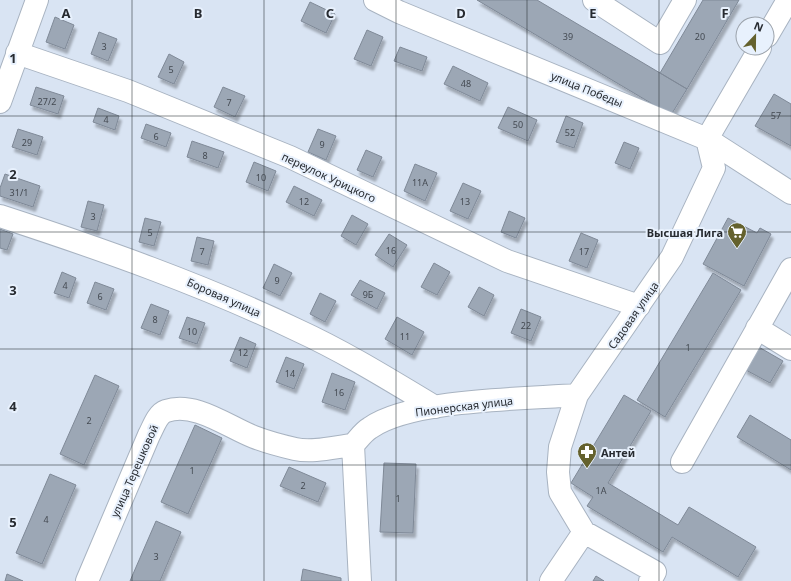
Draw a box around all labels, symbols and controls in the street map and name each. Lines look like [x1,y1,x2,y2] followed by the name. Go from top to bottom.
[62,4,71,22] text: A
[194,4,202,22] text: B
[326,4,334,22] text: C
[456,4,466,22] text: D
[589,4,597,22] text: E
[721,4,729,22] text: F
[735,16,775,56] north arrow
[752,18,766,35] text: N
[563,30,573,43] house number: 39
[695,30,705,43] house number: 20
[101,40,107,53] house number: 3
[9,49,17,67] text: 1
[168,63,174,76] house number: 5
[549,68,625,110] street label: улица Победы
[461,77,471,90] house number: 48
[38,95,56,108] house number: 27/2
[226,96,232,109] house number: 7
[771,109,781,122] house number: 57
[103,113,109,126] house number: 4
[513,118,523,131] house number: 50
[565,126,575,139] house number: 52
[153,130,159,143] house number: 6
[22,136,32,149] house number: 29
[319,138,325,151] house number: 9
[202,149,208,162] house number: 8
[280,149,378,205] street label: переулок Урицкого
[9,165,17,183] text: 2
[256,171,266,184] house number: 10
[412,176,428,189] house number: 11А
[10,186,28,199] house number: 31/1
[299,195,309,208] house number: 12
[460,195,470,208] house number: 13
[90,210,96,223] house number: 3
[726,221,748,249] supermarket icon: Высшая Лига
[647,225,723,240] place label: Высшая Лига
[147,226,153,239] house number: 5
[386,244,396,257] house number: 16
[199,245,205,258] house number: 7
[579,245,589,258] house number: 17
[185,274,263,320] street label: Боровая улица
[274,274,280,287] house number: 9
[604,278,662,352] street label: Садовая улица
[62,279,68,292] house number: 4
[9,281,17,299] text: 3
[363,288,374,301] house number: 9Б
[97,290,103,303] house number: 6
[152,313,158,326] house number: 8
[521,319,531,332] house number: 22
[187,325,197,338] house number: 10
[400,330,410,343] house number: 11
[685,341,691,354] house number: 1
[238,346,248,359] house number: 12
[285,367,295,380] house number: 14
[334,386,344,399] house number: 16
[414,393,514,419] street label: Пионерская улица
[9,397,17,415] text: 4
[86,414,92,427] house number: 2
[107,422,161,520] street label: улица Терешковой
[576,441,598,469] pharmacy icon: Антей
[601,445,635,460] place label: Антей
[189,464,195,477] house number: 1
[300,479,306,492] house number: 2
[596,484,607,497] house number: 1А
[395,492,401,505] house number: 1
[9,513,17,531] text: 5
[43,513,49,526] house number: 4
[153,550,159,563] house number: 3

